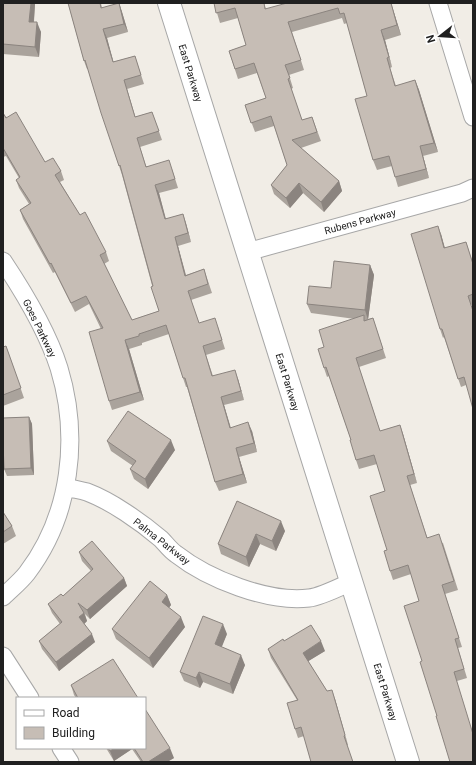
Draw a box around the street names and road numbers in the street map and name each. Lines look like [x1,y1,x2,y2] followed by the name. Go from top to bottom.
[177,43,205,104] street label: East Parkway
[323,207,397,236] street label: Rubens Parkway
[21,297,58,359] street label: Goes Parkway
[274,352,302,413] street label: East Parkway
[131,516,192,567] street label: Palma Parkway
[372,662,400,723] street label: East Parkway

